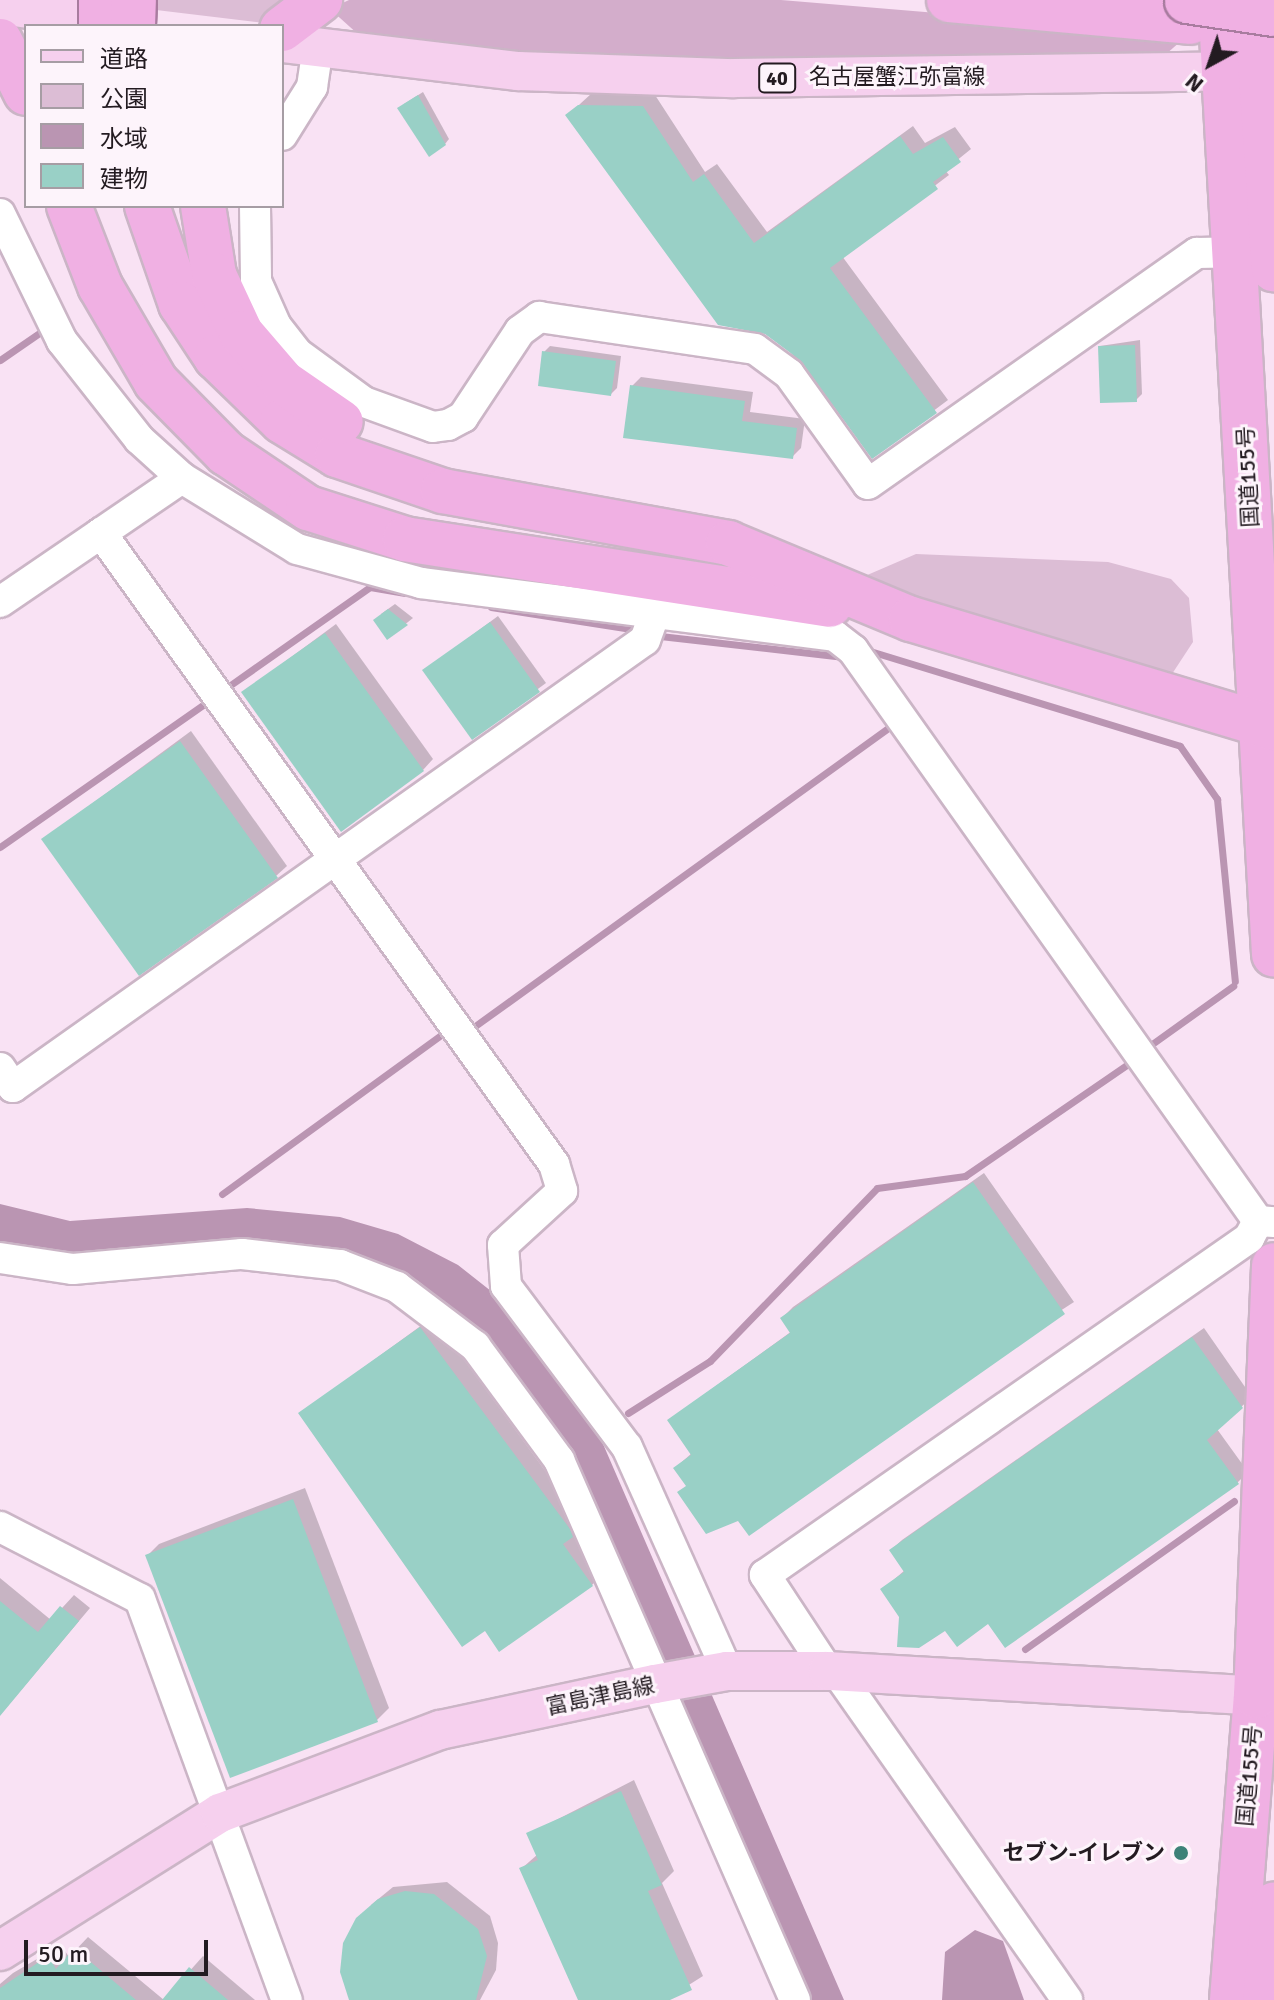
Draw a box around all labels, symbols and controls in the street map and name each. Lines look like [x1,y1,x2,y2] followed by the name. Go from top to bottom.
[24,24,284,208] legend
[1170,24,1250,104] north arrow
[100,44,148,74] text: 道路
[757,62,797,94] road number: 40
[809,64,985,90] street label: 名古屋蟹江弥富線
[1180,68,1209,98] text: N
[100,84,148,114] text: 公園
[100,124,148,154] text: 水域
[100,164,148,194] text: 建物
[1232,426,1264,528] street label: 国道155号
[543,1672,657,1720] street label: 富島津島線
[1231,1724,1267,1828] street label: 国道155号
[1003,1840,1165,1866] place label: セブン-イレブン
[1172,1844,1190,1862] marker: セブン-イレブン
[28,1924,212,1974] scale bar
[38,1939,88,1969] text: 50 m

